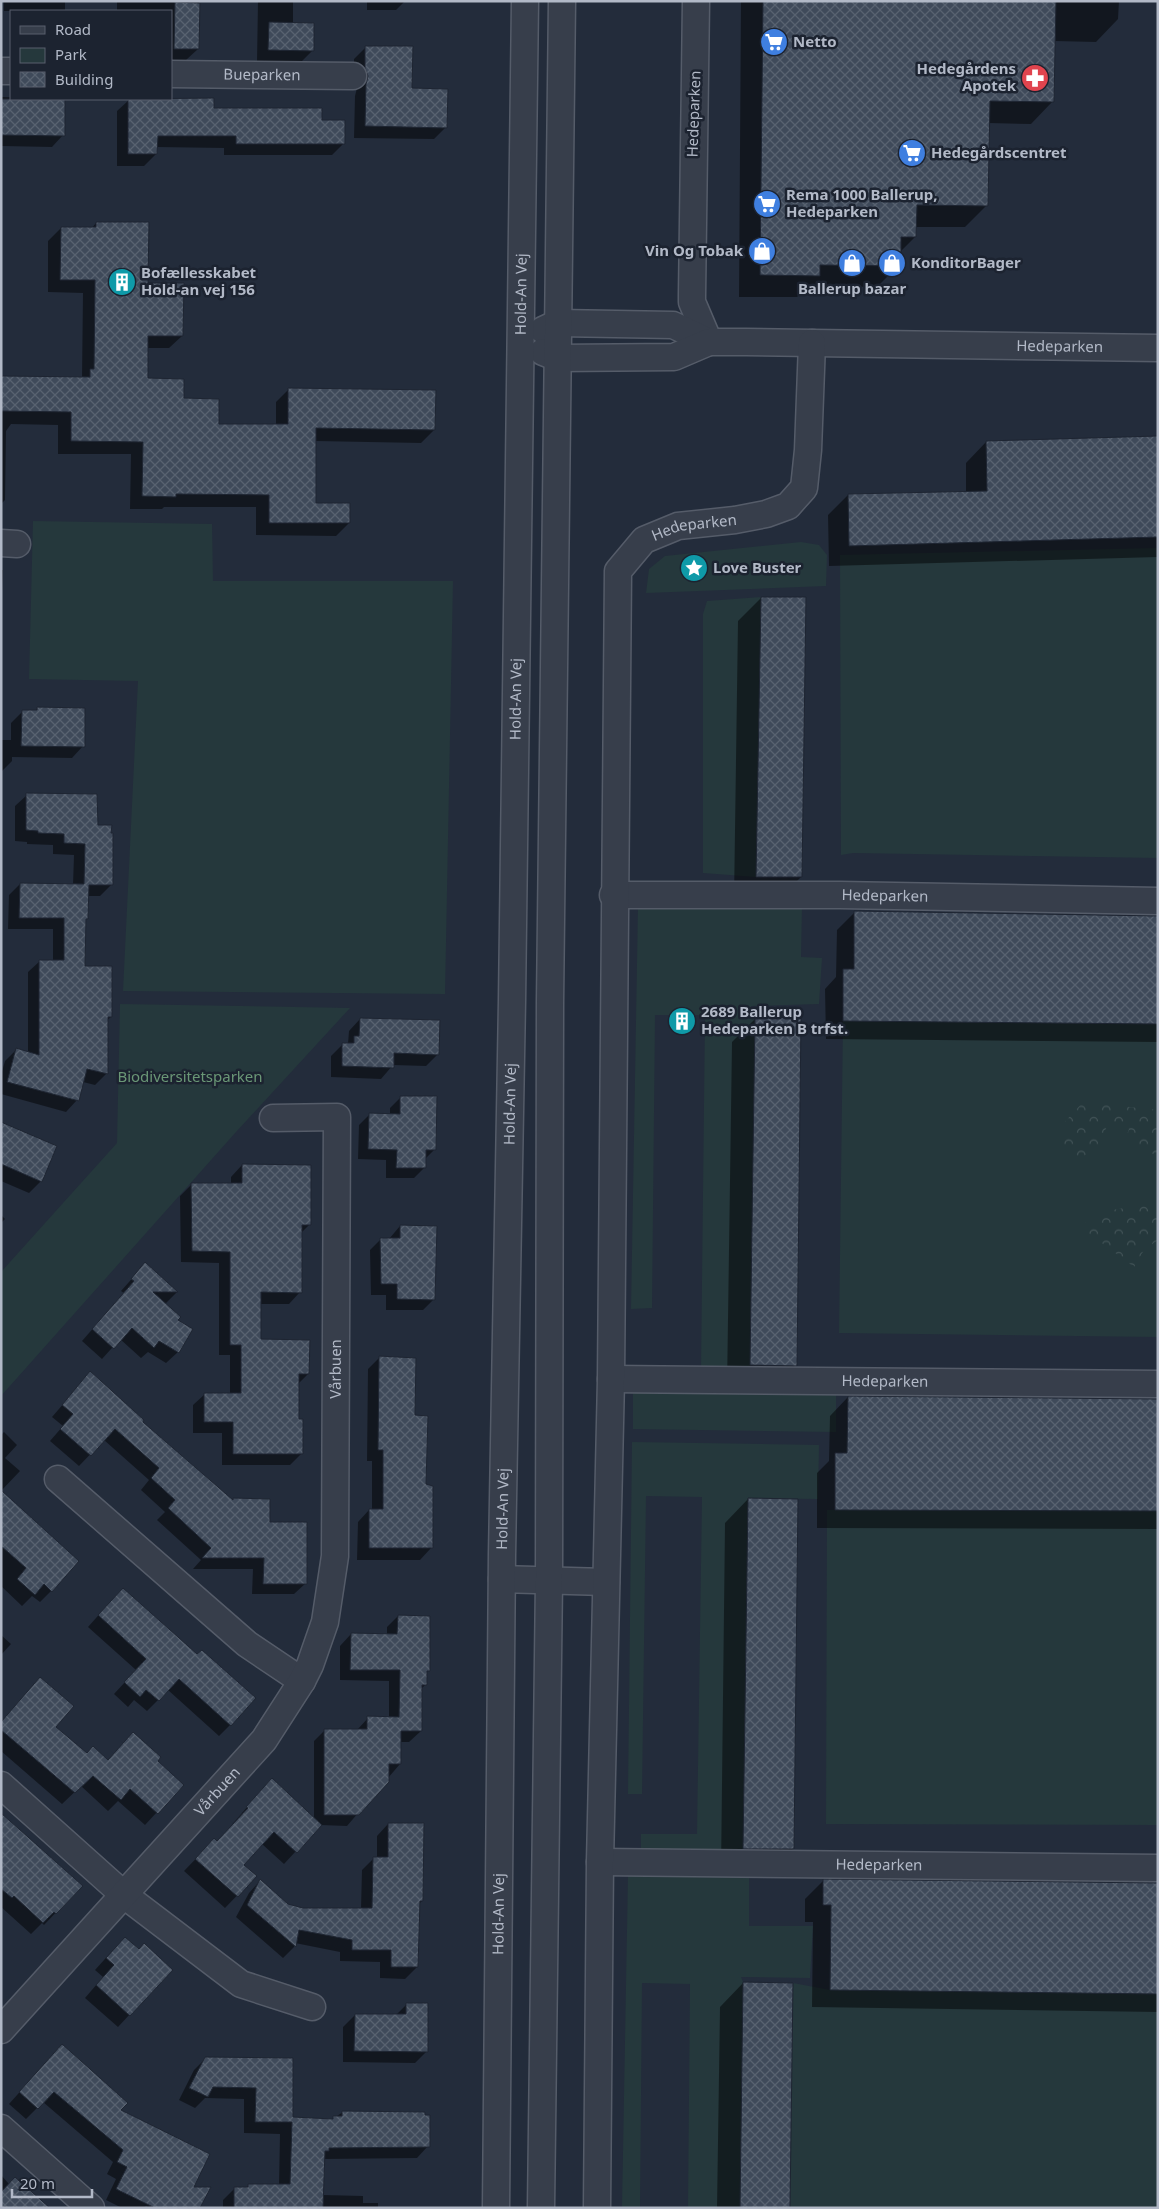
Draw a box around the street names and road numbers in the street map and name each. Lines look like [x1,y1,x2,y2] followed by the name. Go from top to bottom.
[223,64,301,84] street label: Bueparken
[681,70,705,158] street label: Hedeparken
[510,253,531,335] street label: Hold-An Vej
[1016,335,1103,356] street label: Hedeparken
[648,509,738,545] street label: Hedeparken
[504,658,525,740] street label: Hold-An Vej
[841,884,929,906] street label: Hedeparken
[498,1063,520,1145] street label: Hold-An Vej
[325,1339,345,1399] street label: Vårbuen
[841,1370,929,1391] street label: Hedeparken
[491,1468,513,1550] street label: Hold-An Vej
[189,1762,244,1820] street label: Vårbuen
[835,1854,923,1874] street label: Hedeparken
[487,1873,508,1955] street label: Hold-An Vej

